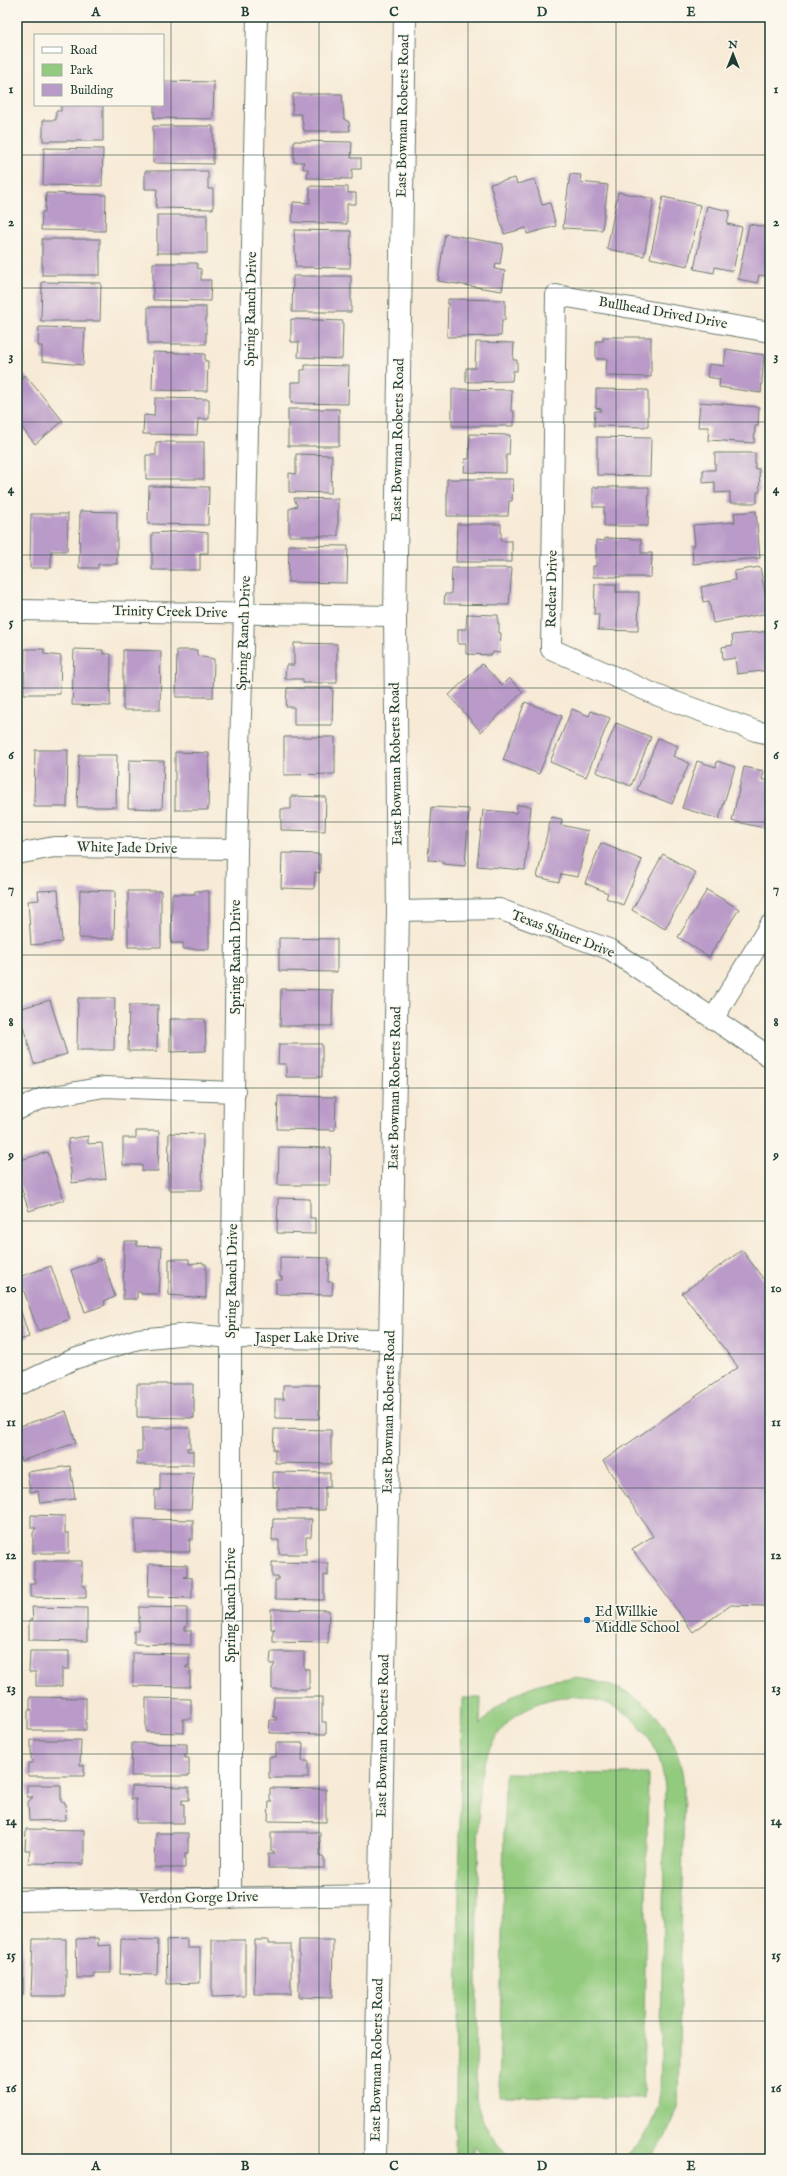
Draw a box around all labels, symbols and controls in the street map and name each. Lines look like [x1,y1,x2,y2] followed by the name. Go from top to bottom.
[91,4,102,21] text: A
[241,4,250,21] text: B
[389,4,399,21] text: C
[537,4,548,21] text: D
[686,4,696,21] text: E
[34,34,164,106] legend
[393,34,413,198] street label: East Bowman Roberts Road
[713,34,753,74] north arrow
[727,38,738,52] text: N
[70,43,98,58] text: Road
[70,63,93,78] text: Park
[9,81,14,98] text: 1
[774,81,779,98] text: 1
[70,83,114,98] text: Building
[8,214,14,231] text: 2
[773,214,779,231] text: 2
[241,251,261,367] street label: Spring Ranch Drive
[597,293,729,333] street label: Bullhead Drived Drive
[9,348,14,365] text: 3
[774,348,779,365] text: 3
[388,358,408,522] street label: East Bowman Roberts Road
[8,481,15,498] text: 4
[773,481,780,498] text: 4
[542,549,562,628] street label: Redear Drive
[233,575,255,691] street label: Spring Ranch Drive
[112,602,228,622] street label: Trinity Creek Drive
[9,614,14,631] text: 5
[774,614,779,631] text: 5
[386,682,406,846] street label: East Bowman Roberts Road
[8,747,14,764] text: 6
[773,747,779,764] text: 6
[77,838,178,858] street label: White Jade Drive
[8,881,14,898] text: 7
[773,881,779,898] text: 7
[227,899,245,1014] street label: Spring Ranch Drive
[509,906,618,962] street label: Texas Shiner Drive
[385,1006,405,1170] street label: East Bowman Roberts Road
[8,1014,14,1031] text: 8
[773,1014,779,1031] text: 8
[7,1147,14,1164] text: 9
[772,1147,779,1164] text: 9
[222,1223,242,1339] street label: Spring Ranch Drive
[5,1280,17,1297] text: 10
[770,1280,782,1297] text: 10
[253,1329,360,1347] street label: Jasper Lake Drive
[379,1330,399,1494] street label: East Bowman Roberts Road
[6,1414,16,1431] text: 11
[771,1414,781,1431] text: 11
[6,1547,16,1564] text: 12
[222,1547,240,1662] street label: Spring Ranch Drive
[771,1547,781,1564] text: 12
[595,1603,680,1637] place label: Ed Willkie Middle School
[582,1615,592,1625] marker: Ed Willkie Middle School
[373,1654,393,1818] street label: East Bowman Roberts Road
[6,1680,16,1697] text: 13
[771,1680,781,1697] text: 13
[5,1813,17,1830] text: 14
[770,1813,782,1830] text: 14
[138,1888,259,1908] street label: Verdon Gorge Drive
[6,1947,16,1964] text: 15
[771,1947,781,1964] text: 15
[367,1978,387,2142] street label: East Bowman Roberts Road
[6,2080,17,2097] text: 16
[771,2080,782,2097] text: 16
[91,2158,102,2175] text: A
[241,2158,250,2175] text: B
[389,2158,399,2175] text: C
[537,2158,548,2175] text: D
[686,2158,696,2175] text: E

